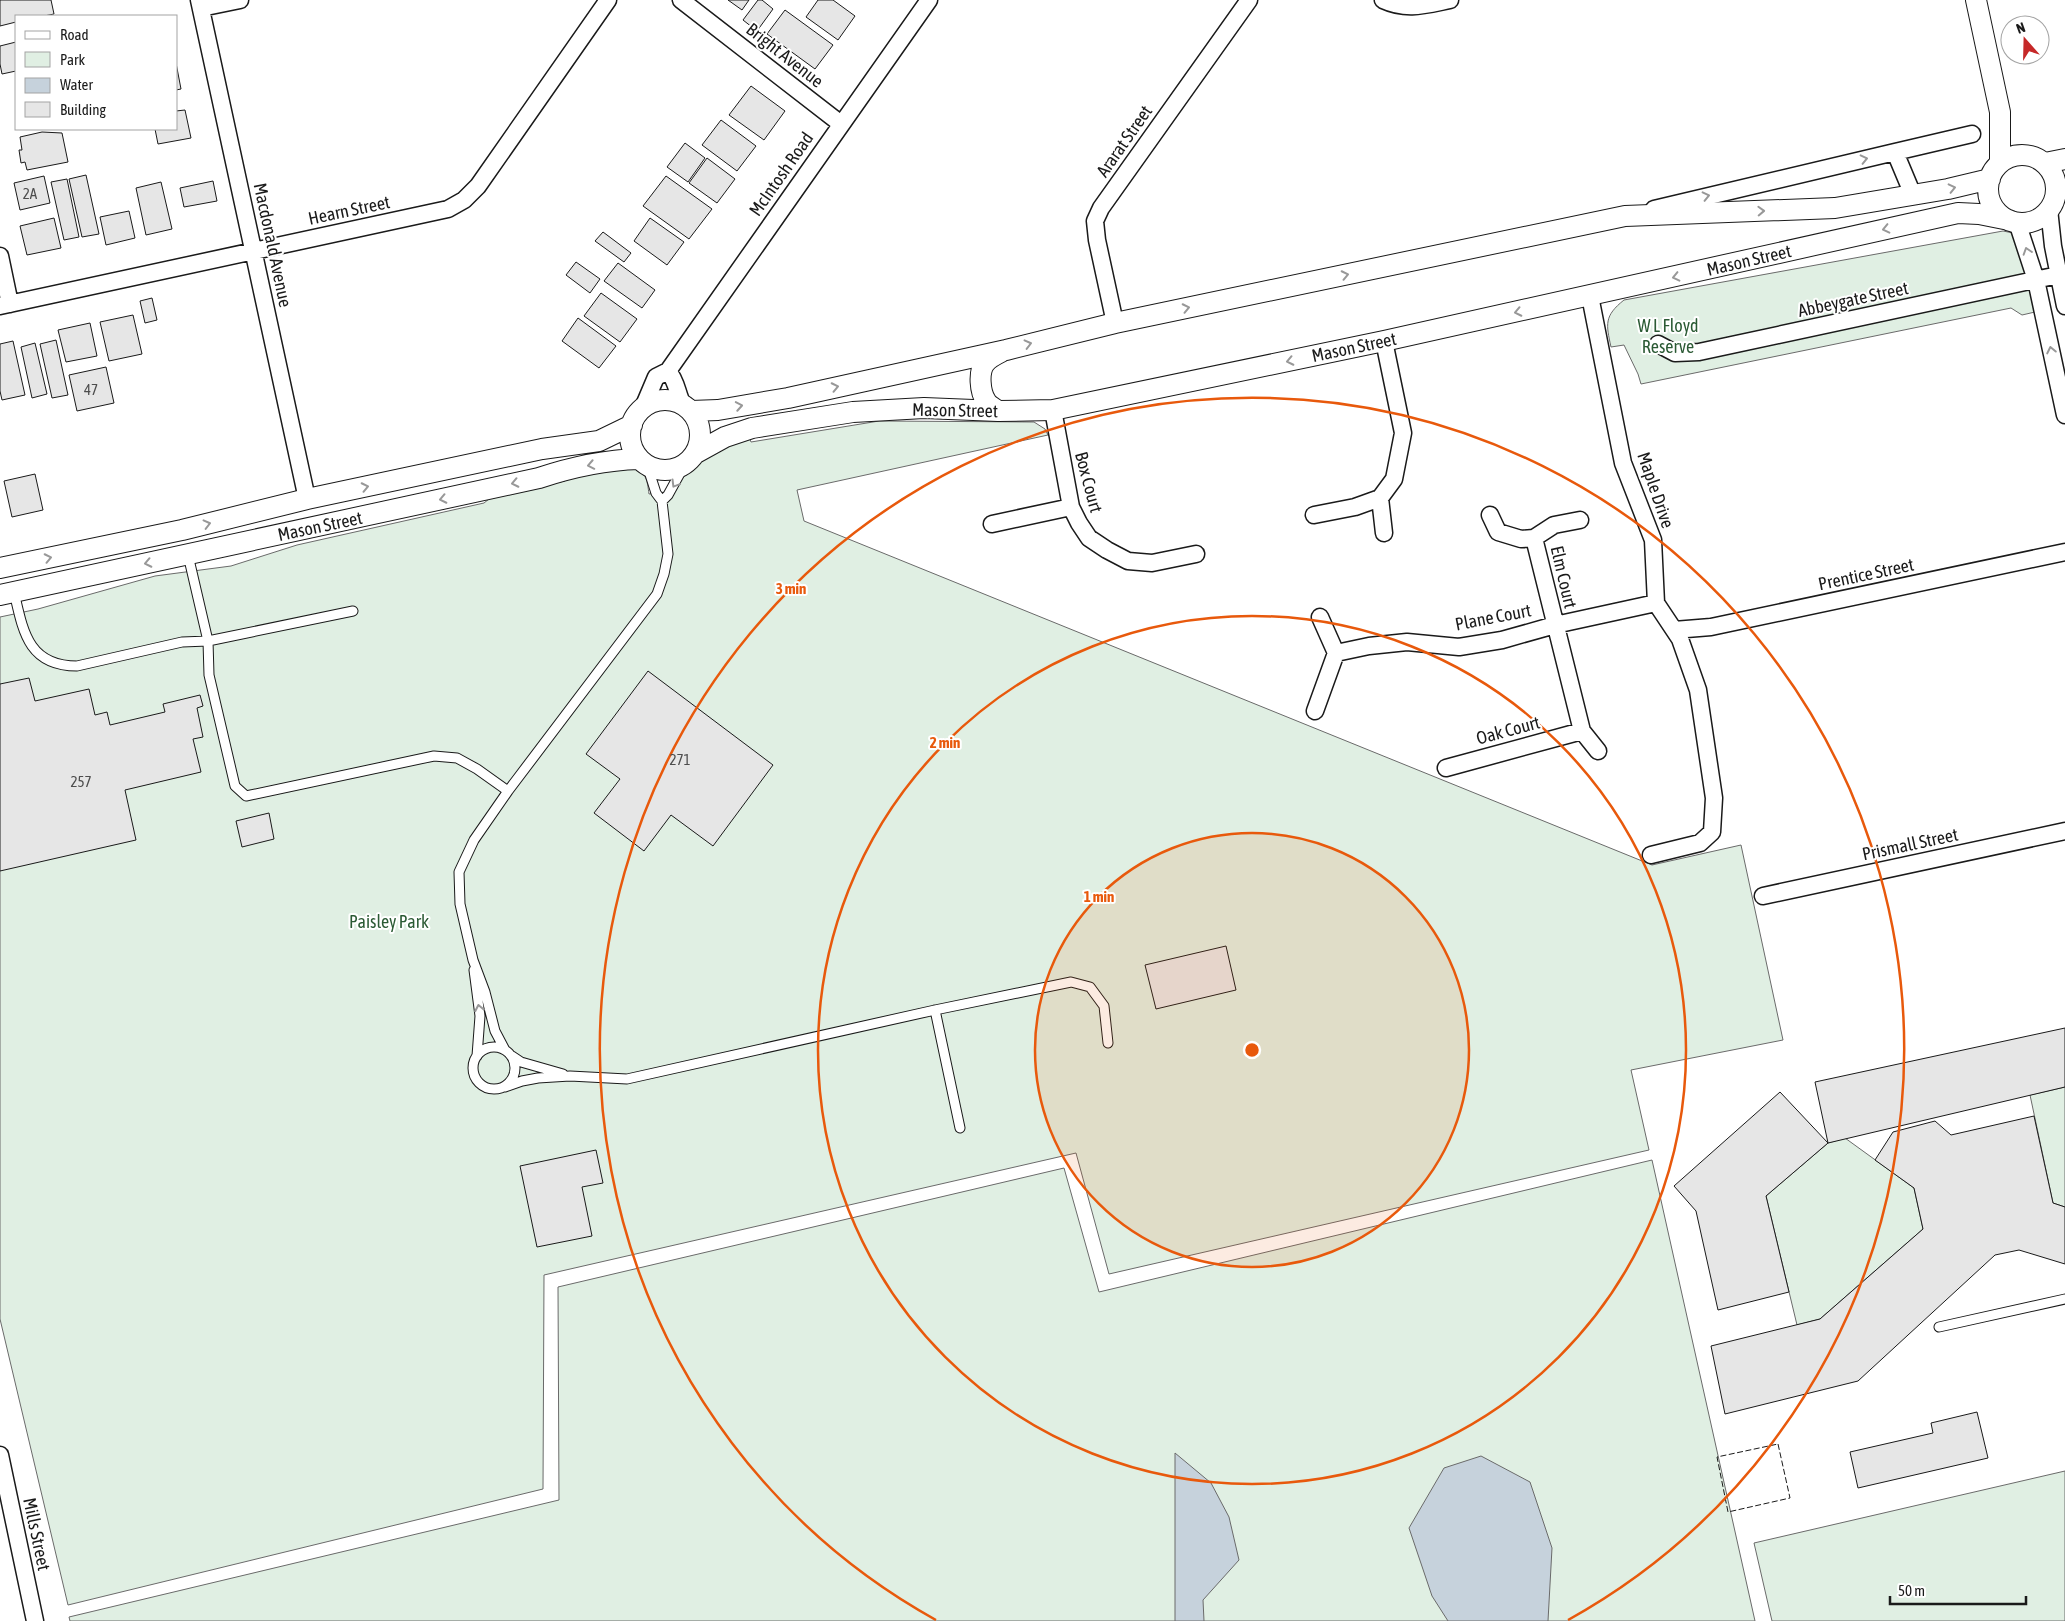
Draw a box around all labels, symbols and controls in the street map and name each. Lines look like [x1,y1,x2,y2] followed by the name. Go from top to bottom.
[15,15,178,130] legend
[2000,15,2050,65] north arrow
[742,18,828,92] street label: Bright Avenue
[2014,19,2027,37] text: N
[60,26,89,43] text: Road
[60,51,85,68] text: Park
[60,76,93,93] text: Water
[60,101,106,118] text: Building
[1092,101,1156,181] street label: Ararat Street
[744,128,818,220] street label: McIntosh Road
[1860,154,1869,165] one-way arrow
[250,181,296,309] street label: Macdonald Avenue
[1947,183,1956,194] one-way arrow
[23,185,38,202] house number: 2A
[306,191,392,229] street label: Hearn Street
[1702,191,1711,202] one-way arrow
[1757,205,1765,216] one-way arrow
[1882,224,1891,234] one-way arrow
[1705,240,1793,280] street label: Mason Street
[2022,247,2032,255] one-way arrow
[1341,270,1350,280] one-way arrow
[1672,271,1681,282] one-way arrow
[1796,277,1910,321] street label: Abbeygate Street
[1182,303,1191,314] one-way arrow
[1513,306,1522,317] one-way arrow
[1638,315,1698,357] park label: W L Floyd Reserve
[1310,328,1398,366] street label: Mason Street
[1024,340,1032,350] one-way arrow
[2046,346,2057,355] one-way arrow
[1286,355,1295,365] one-way arrow
[84,381,98,398] house number: 47
[831,382,840,393] one-way arrow
[912,399,998,421] street label: Mason Street
[735,402,744,412] one-way arrow
[1071,449,1107,515] street label: Box Court
[1633,449,1679,531] street label: Maple Drive
[587,459,595,469] one-way arrow
[511,478,520,488] one-way arrow
[671,478,681,487] one-way arrow
[360,482,369,492] one-way arrow
[439,493,448,504] one-way arrow
[276,507,364,545] street label: Mason Street
[202,519,211,530] one-way arrow
[1547,544,1581,610] street label: Elm Court
[43,553,52,564] one-way arrow
[1816,554,1916,594] street label: Prentice Street
[143,557,152,568] one-way arrow
[776,580,806,597] text: 3 min
[1453,599,1533,635] street label: Plane Court
[1474,711,1542,749] street label: Oak Court
[930,734,960,751] text: 2 min
[669,751,691,768] house number: 271
[70,773,92,790] house number: 257
[1860,824,1960,864] street label: Prismall Street
[1084,888,1114,905] text: 1 min
[349,911,429,932] park label: Paisley Park
[474,1004,484,1012] one-way arrow
[1243,1041,1261,1059] centre of rings
[19,1496,55,1572] street label: Mills Street
[1890,1574,2026,1606] scale bar
[1898,1582,1925,1599] text: 50 m

